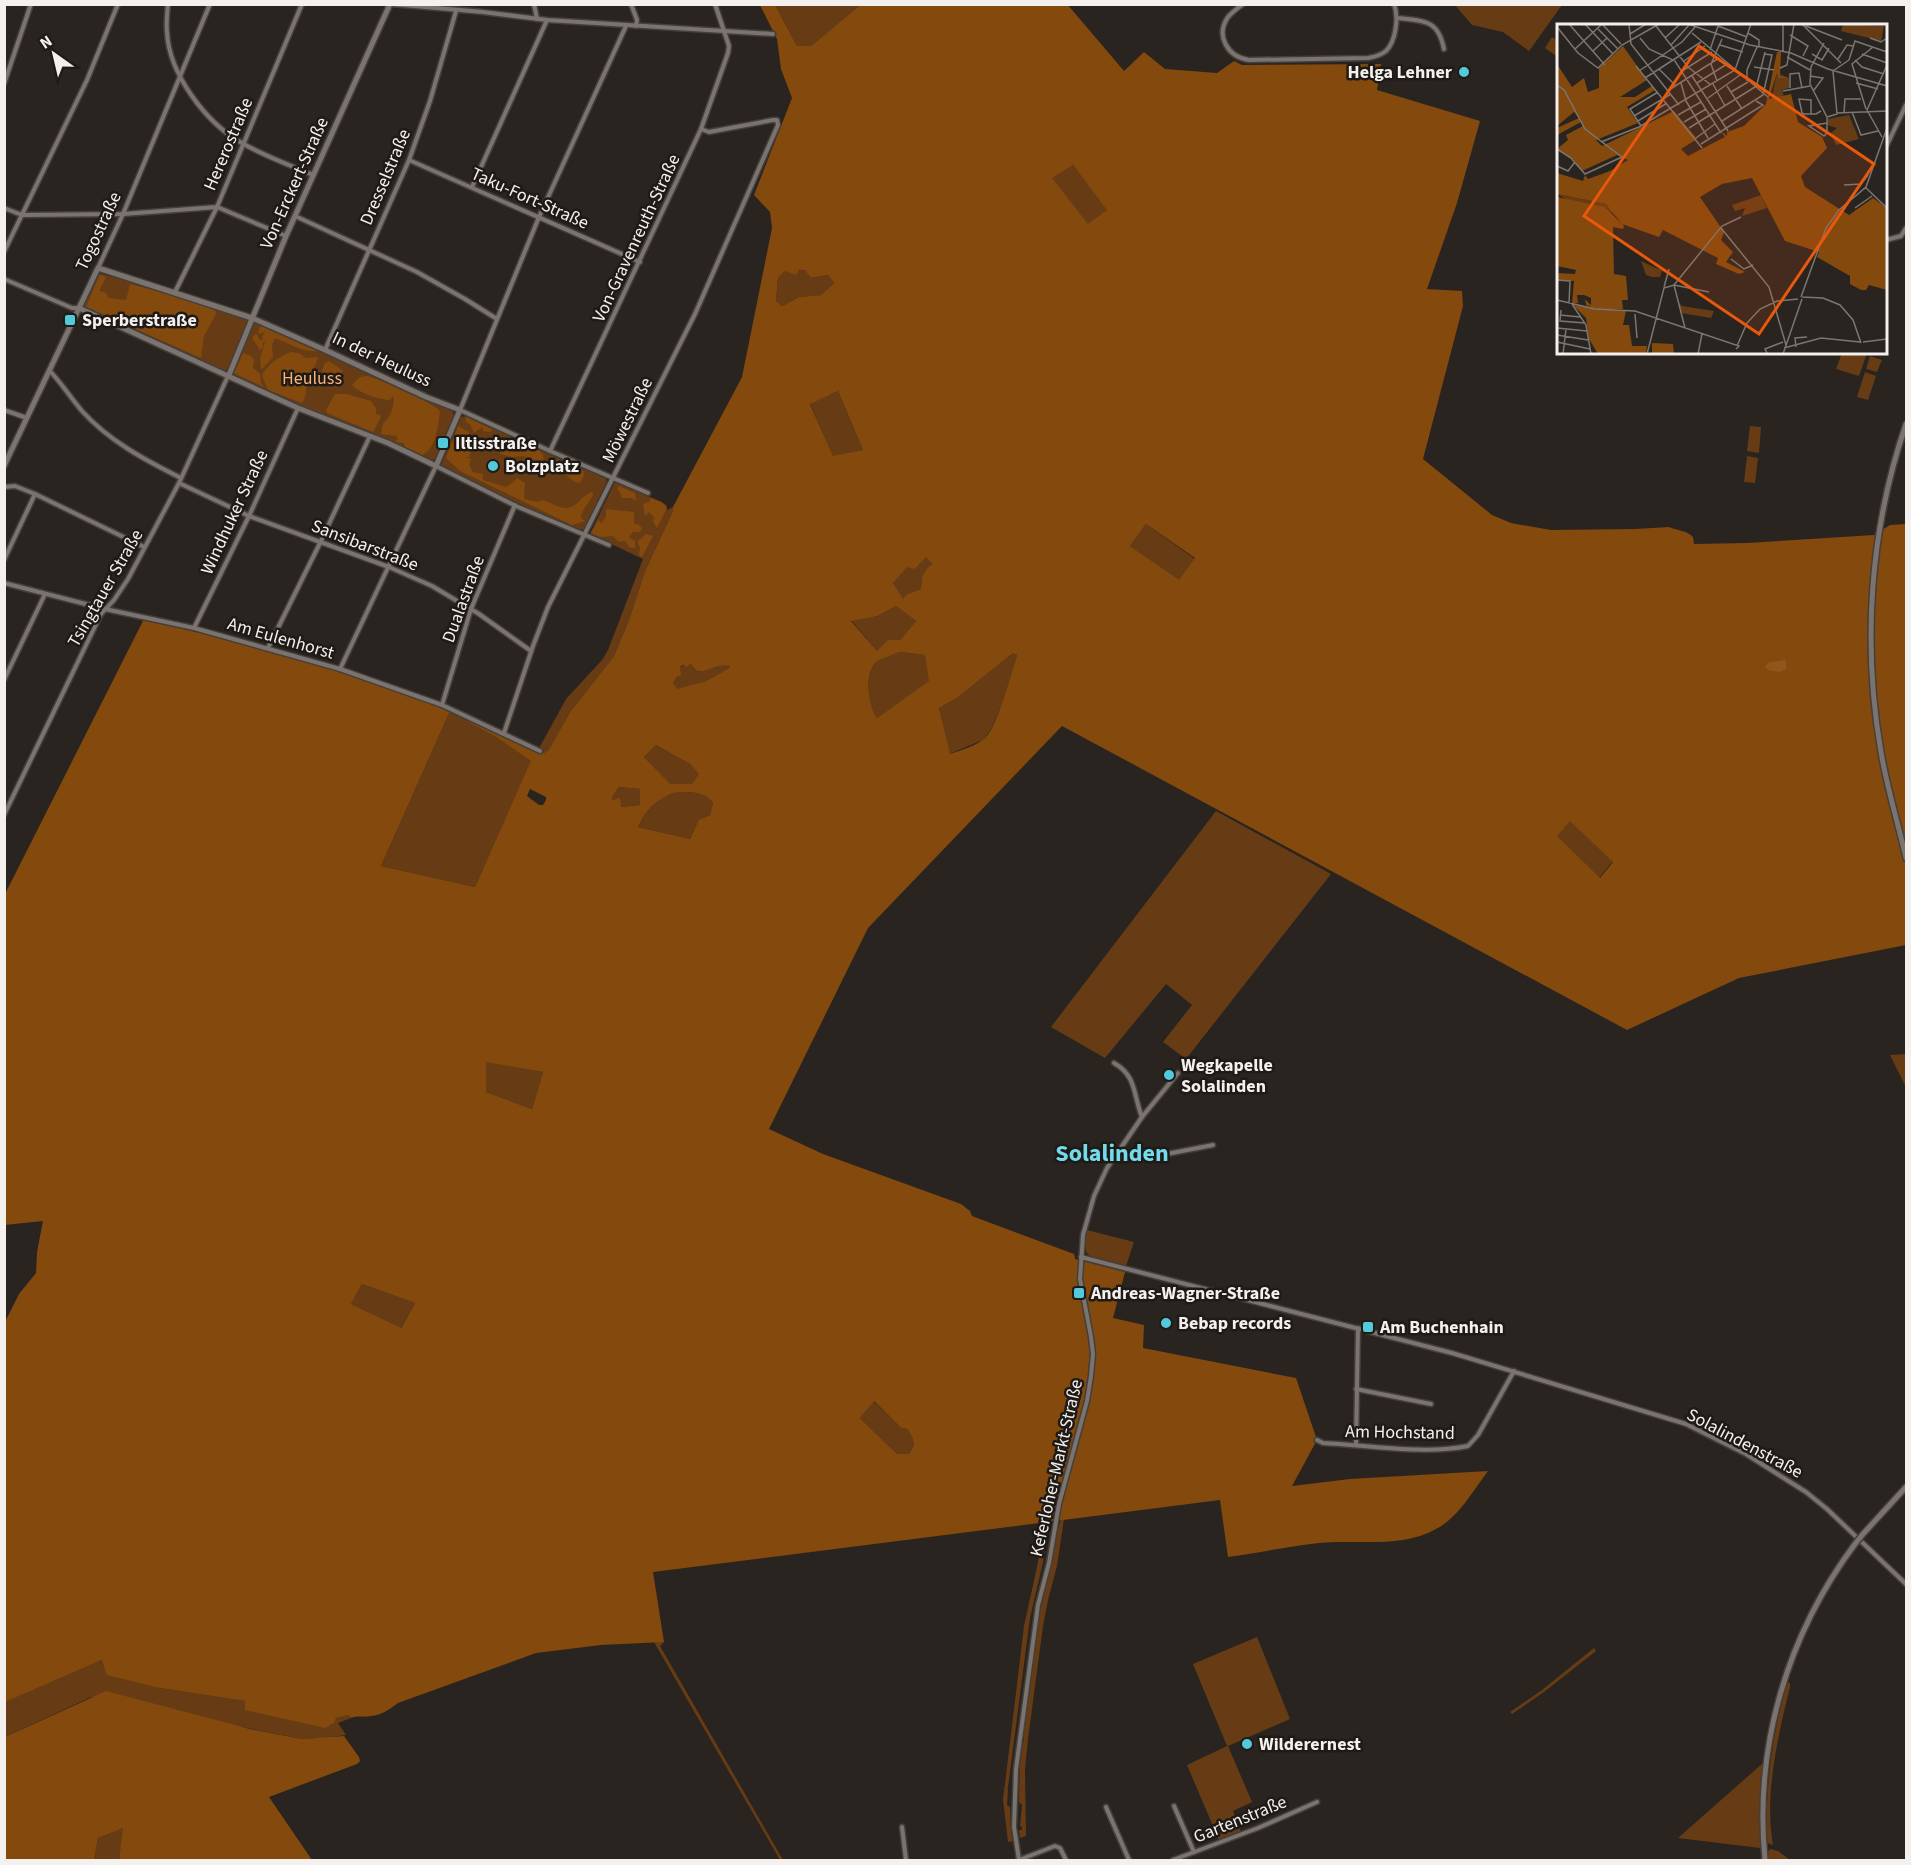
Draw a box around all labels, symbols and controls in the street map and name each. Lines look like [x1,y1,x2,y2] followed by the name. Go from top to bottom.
[24,24,84,84] north arrow
[1557,24,1887,354] inset map
[36,30,57,54] text: N
[1348,60,1453,85] place label: Helga Lehner
[1457,65,1471,79] marker: Helga Lehner
[198,94,259,195] street label: Hererostraße
[254,113,335,253] street label: Von-Erckert-Straße
[354,125,417,229] street label: Dresselstraße
[587,150,686,326] street label: Von-Gravenreuth-Straße
[467,161,593,236] street label: Taku-Fort-Straße
[69,188,128,275] street label: Togostraße
[82,308,197,333] place label: Sperberstraße
[63,313,77,327] marker: Sperberstraße
[328,326,436,393] street label: In der Heuluss
[282,366,342,391] park label: Heuluss
[596,373,659,467] street label: Möwestraße
[455,431,537,456] place label: Iltisstraße
[436,436,450,450] marker: Iltisstraße
[195,446,274,579] street label: Windhuker Straße
[505,454,579,479] place label: Bolzplatz
[486,459,500,473] marker: Bolzplatz
[308,514,422,577] street label: Sansibarstraße
[62,525,149,652] street label: Tsingtauer Straße
[436,552,491,646] street label: Dualastraße
[225,611,337,666] street label: Am Eulenhorst
[1181,1053,1273,1099] place label: Wegkapelle Solalinden
[1162,1068,1176,1082] marker: Wegkapelle Solalinden
[1055,1136,1169,1171] district label: Solalinden
[1090,1281,1280,1306] place label: Andreas-Wagner-Straße
[1072,1286,1086,1300] marker: Andreas-Wagner-Straße
[1178,1311,1291,1336] place label: Bebap records
[1379,1315,1504,1340] place label: Am Buchenhain
[1159,1316,1173,1330] marker: Bebap records
[1361,1320,1375,1334] marker: Am Buchenhain
[1024,1377,1089,1559] street label: Keferloher-Markt-Straße
[1682,1402,1807,1485] street label: Solalindenstraße
[1345,1419,1455,1446] street label: Am Hochstand
[1259,1732,1361,1757] place label: Wilderernest
[1240,1737,1254,1751] marker: Wilderernest
[1190,1789,1291,1850] street label: Gartenstraße

